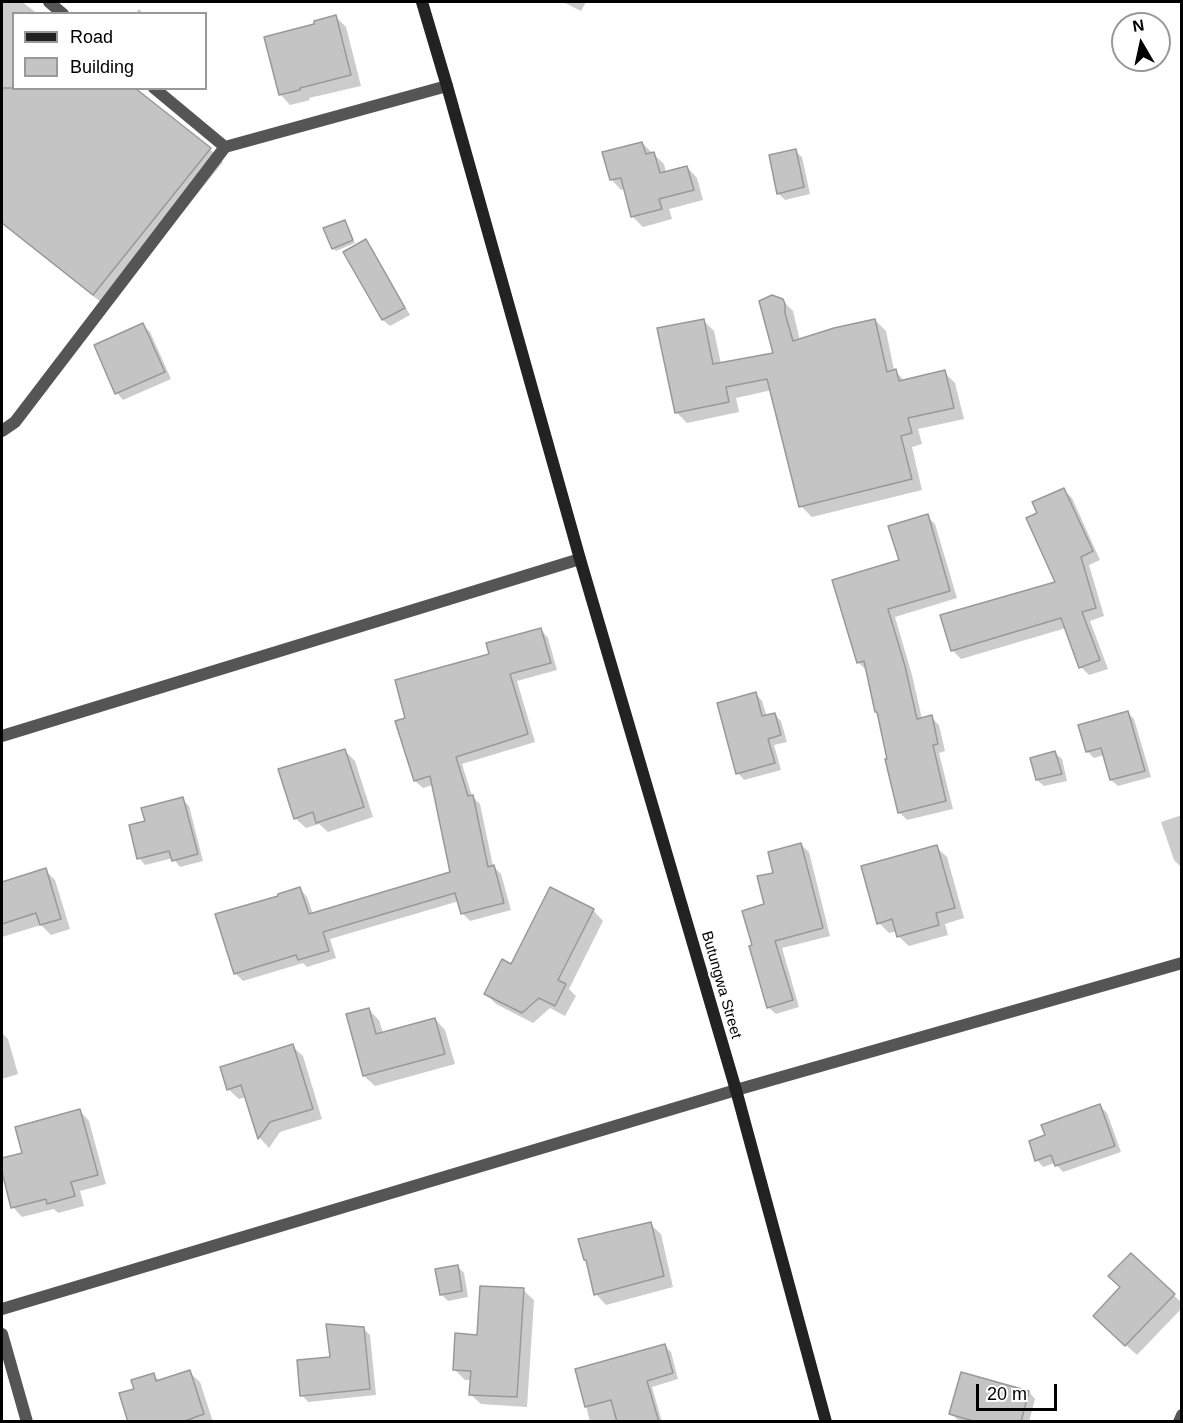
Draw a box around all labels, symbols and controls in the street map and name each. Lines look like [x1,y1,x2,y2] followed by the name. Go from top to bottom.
[12,12,207,90] legend
[1111,12,1171,72] north arrow
[1131,16,1145,35] text: N
[70,27,113,47] text: Road
[70,57,134,77] text: Building
[697,929,745,1041] street label: Butungwa Street
[979,1372,1060,1410] scale bar
[987,1384,1027,1404] text: 20 m

